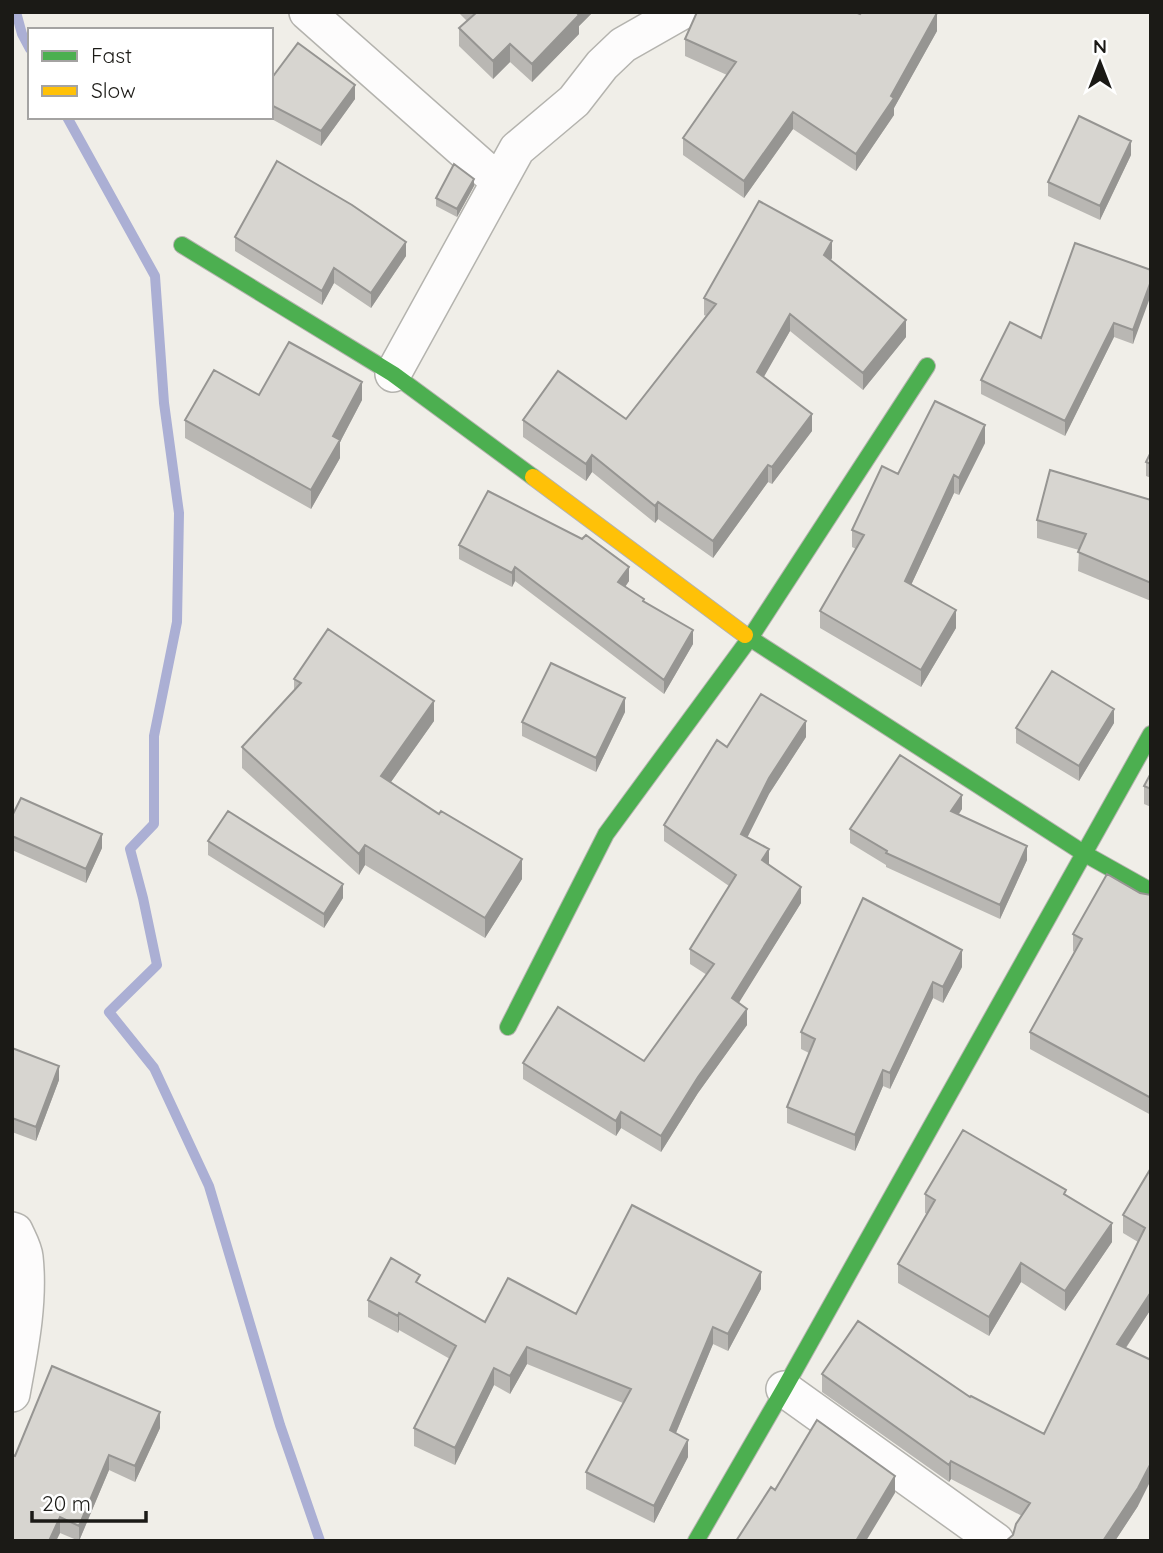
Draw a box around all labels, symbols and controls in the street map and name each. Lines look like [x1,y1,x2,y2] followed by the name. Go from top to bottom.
[28,28,273,119] legend
[1065,28,1135,98] north arrow
[1093,34,1107,58] text: N
[91,42,132,68] text: Fast
[91,77,136,103] text: Slow
[32,1480,145,1524] scale bar
[42,1490,91,1516] text: 20 m

